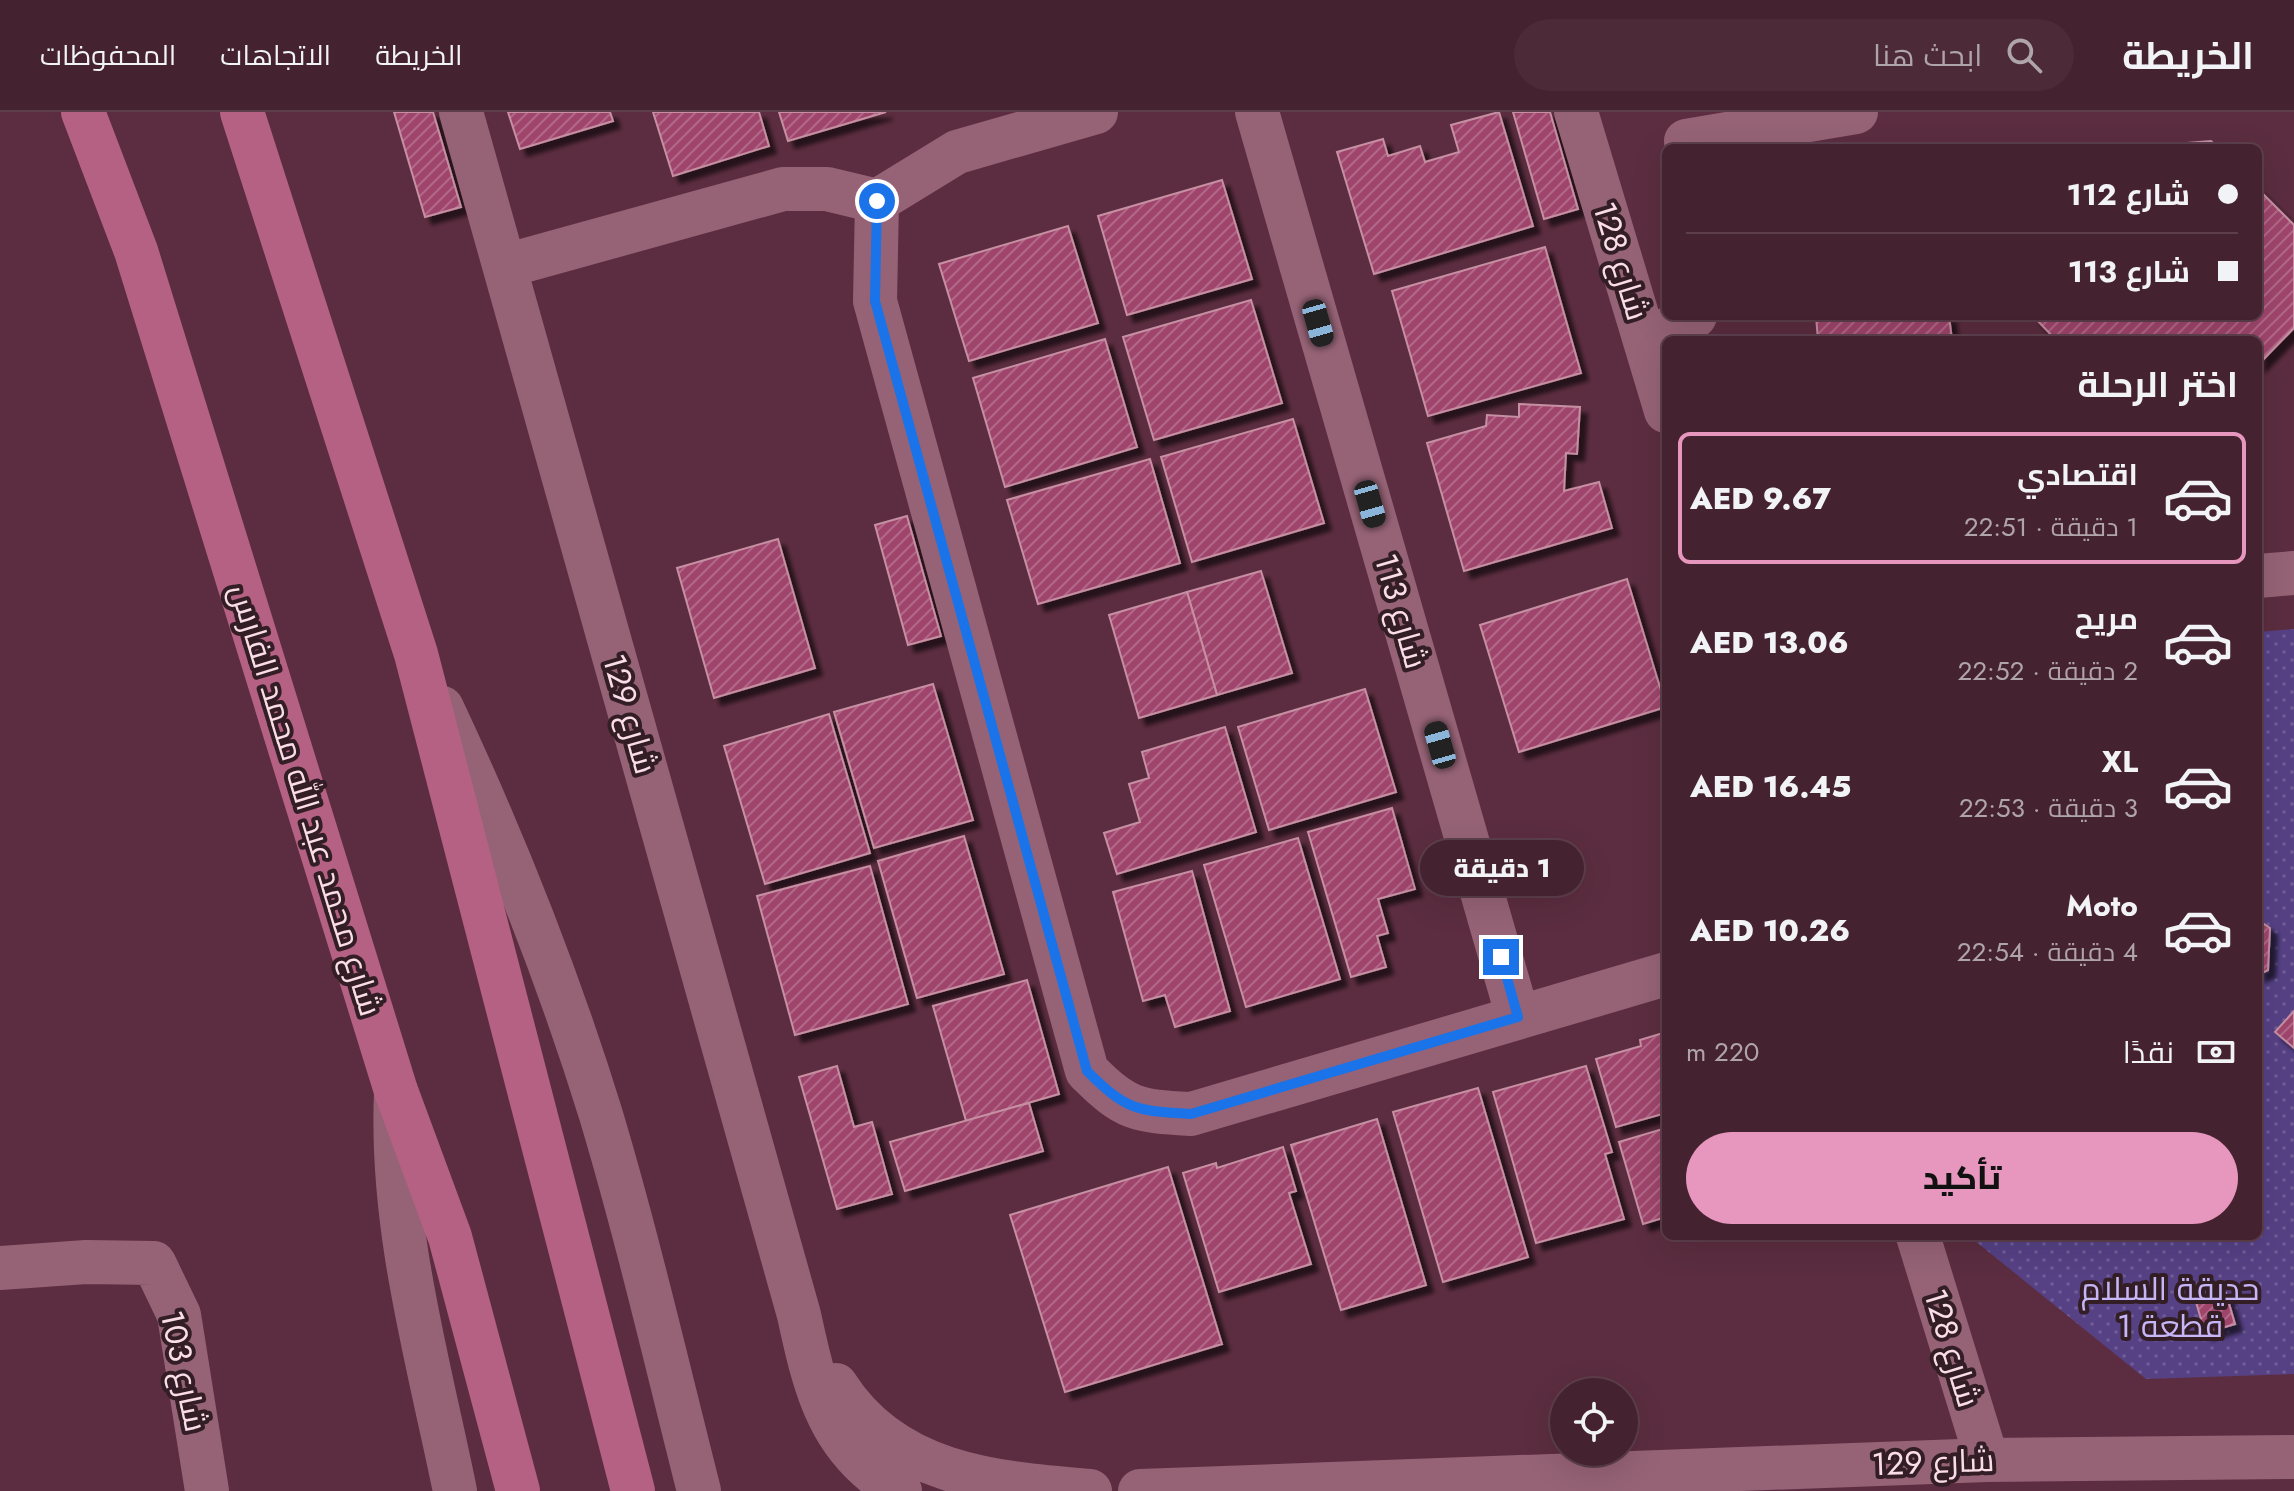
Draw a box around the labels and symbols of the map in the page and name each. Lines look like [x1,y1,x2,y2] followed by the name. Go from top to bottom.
[859,183,895,219] route start
[1581,196,1661,326] street label: شارع 128
[1300,297,1336,349] car
[1352,478,1388,530] car
[1363,548,1439,674] street label: شارع 113
[218,578,394,1022] street label: شارع محمد عبد الله محمد الفارس
[591,649,669,779] street label: شارع 129
[1422,719,1458,771] car
[1419,841,1583,897] callout: 1 دقيقة
[1483,939,1519,975] route end
[2081,1266,2259,1349] park label: حديقة السلام قطعة 1
[1912,1283,1992,1413] street label: شارع 128
[149,1306,219,1436] street label: شارع 103
[1871,1437,1995,1487] street label: شارع 129

